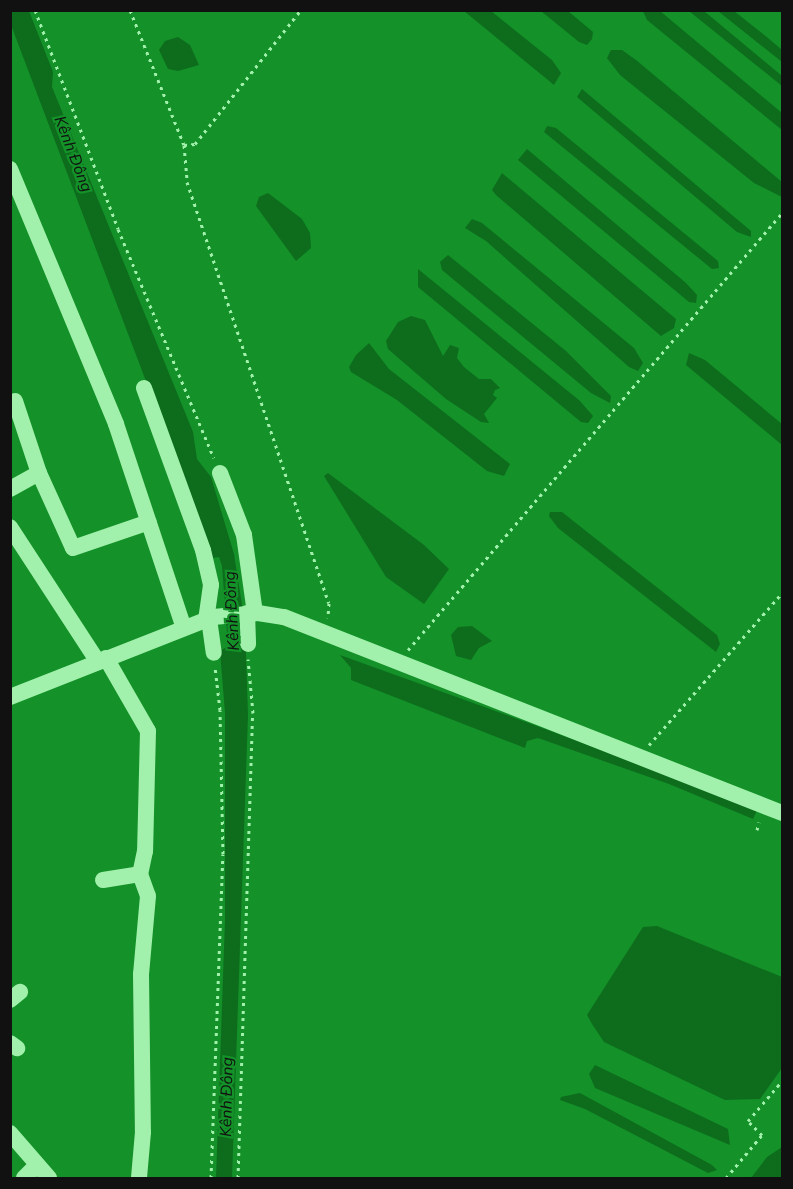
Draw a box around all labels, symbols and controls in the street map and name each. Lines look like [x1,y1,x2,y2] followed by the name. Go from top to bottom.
[50,113,96,195] water label: Kênh Đông
[220,571,244,651] water label: Kênh Đông
[217,1057,237,1137] water label: Kênh Đông

